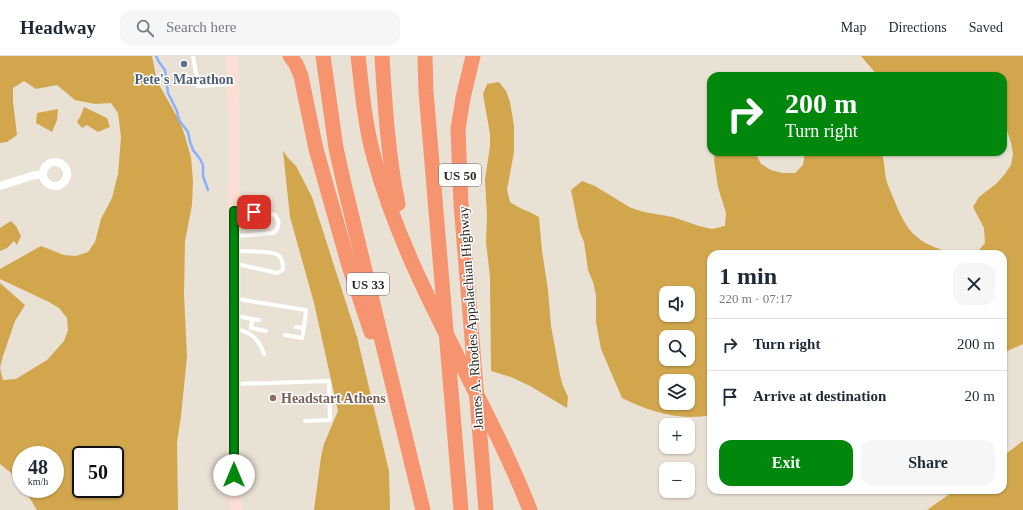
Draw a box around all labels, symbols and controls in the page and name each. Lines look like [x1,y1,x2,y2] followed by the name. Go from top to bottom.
[120,10,400,46] search box
[20,17,96,38] text: Headway
[134,17,156,39] icon: search
[166,19,236,35] text: Search here
[841,20,866,35] text: Map
[888,20,947,35] text: Directions
[969,20,1003,35] text: Saved
[179,59,189,69] marker: Pete's Marathon
[134,72,234,87] place label: Pete's Marathon
[719,88,771,140] icon: right
[785,88,857,119] text: 200 m
[785,121,858,141] text: Turn right
[439,164,481,186] road number: US 50
[237,195,271,229] pin
[243,201,265,223] icon: arrive
[456,206,486,430] street label: James A. Rhodes Appalachian Highway
[719,263,777,289] text: 1 min
[953,263,995,305] button: close
[347,273,389,295] road number: US 33
[659,286,695,498] map controls
[659,286,695,322] button: sound
[719,291,792,306] text: 220 m · 07:17
[659,330,695,366] button: search
[719,334,741,356] icon: right
[753,336,820,352] text: Turn right
[957,336,995,352] text: 200 m
[659,374,695,410] button: layers
[719,386,741,408] icon: arrive
[753,388,886,404] text: Arrive at destination
[965,388,995,404] text: 20 m
[281,391,386,406] place label: Headstart Athens
[268,393,278,403] marker: Headstart Athens
[659,418,695,454] button: +
[719,440,853,486] button: Exit
[861,440,995,486] button: Share
[72,446,124,498] speed limit sign: 50
[213,454,255,496] position arrow
[28,456,48,478] text: 48
[659,462,695,498] button: −
[28,476,48,487] text: km/h

